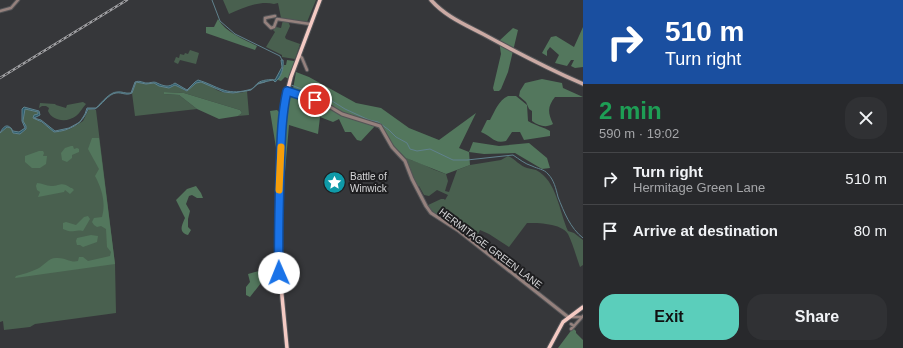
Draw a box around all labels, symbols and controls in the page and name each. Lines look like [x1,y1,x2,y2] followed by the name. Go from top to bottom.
[599,16,651,68] icon: right
[665,16,744,47] text: 510 m
[665,49,741,69] text: Turn right
[298,83,332,117] pin
[304,89,326,111] icon: arrive
[599,97,662,124] text: 2 min
[845,97,887,139] button: close
[599,126,679,141] text: 590 m · 19:02
[633,163,703,180] text: Turn right
[599,168,621,190] icon: right
[322,169,348,195] place icon: Battle of Winwick
[845,170,887,187] text: 510 m
[350,171,388,194] place label: Battle of Winwick
[633,180,765,195] text: Hermitage Green Lane
[437,206,545,291] street label: HERMITAGE GREEN LANE
[599,220,621,242] icon: arrive
[633,222,778,239] text: Arrive at destination
[854,222,887,239] text: 80 m
[258,252,300,294] position arrow
[599,294,739,340] button: Exit
[747,294,887,340] button: Share

